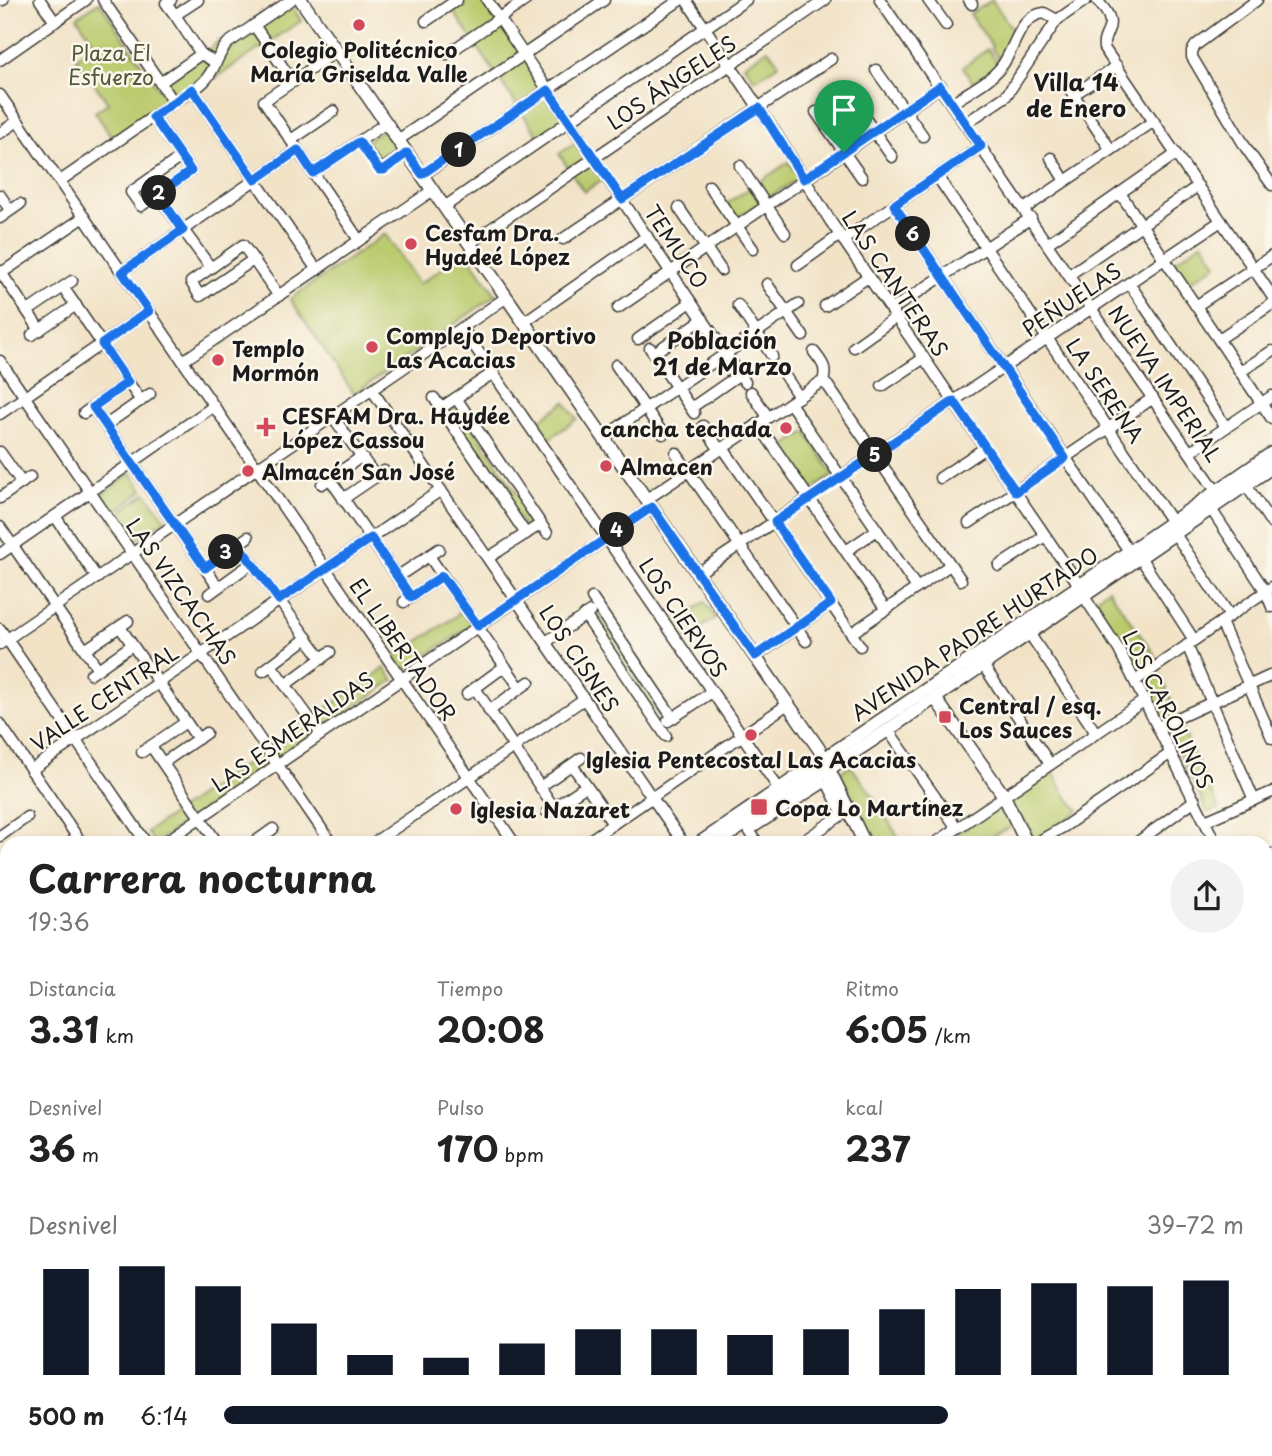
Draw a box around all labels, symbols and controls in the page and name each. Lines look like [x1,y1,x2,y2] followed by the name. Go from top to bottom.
[351,17,367,33] marker: Colegio Politécnico María Griselda Valle
[600,27,742,137] street label: LOS ÁNGELES
[250,33,468,89] place label: Colegio Politécnico María Griselda Valle
[68,36,154,92] park label: Plaza El Esfuerzo
[1026,64,1126,125] district label: Villa 14 de Enero
[814,80,874,152] pin
[825,91,863,129] icon: arrive
[442,132,476,168] pin: 1
[454,135,463,163] text: 1
[142,176,176,210] pin: 2
[152,178,165,206] text: 2
[637,198,717,294] street label: TEMUCO
[835,203,957,363] street label: LAS CANTERAS
[425,216,570,272] place label: Cesfam Dra. Hyadeé López
[895,216,930,252] pin: 6
[906,219,919,247] text: 6
[403,236,419,252] marker: Cesfam Dra. Hyadeé López
[1015,254,1127,344] street label: PEÑUELAS
[1102,298,1230,468] street label: NUEVA IMPERIAL
[386,319,596,375] place label: Complejo Deportivo Las Acacias
[652,322,792,383] district label: Población 21 de Marzo
[1059,331,1153,449] street label: LA SERENA
[232,332,319,388] place label: Templo Mormón
[364,339,380,355] marker: Complejo Deportivo Las Acacias
[210,352,226,368] marker: Templo Mormón
[282,399,510,455] place label: CESFAM Dra. Haydée López Cassou
[600,412,772,444] place label: cancha techada
[256,417,276,437] marker: CESFAM Dra. Haydée López Cassou
[778,420,794,436] marker: cancha techada
[858,438,892,472] pin: 5
[868,440,881,468] text: 5
[620,450,713,482] place label: Almacen
[262,455,455,487] place label: Almacén San José
[598,458,614,474] marker: Almacen
[240,463,256,479] marker: Almacén San José
[119,511,245,671] street label: LAS VIZCACHAS
[600,512,634,548] pin: 4
[610,515,623,543] text: 4
[208,534,244,570] pin: 3
[219,537,232,565] text: 3
[844,538,1104,728] street label: AVENIDA PADRE HURTADO
[632,551,736,683] street label: LOS CIERVOS
[343,571,465,727] street label: EL LIBERTADOR
[532,598,628,718] street label: LOS CISNES
[1115,624,1223,794] street label: LOS CAROLINOS
[24,636,184,758] street label: VALLE CENTRAL
[204,663,380,799] street label: LAS ESMERALDAS
[959,689,1102,745] place label: Central / esq. Los Sauces
[937,709,953,725] marker: Central / esq. Los Sauces
[743,727,759,743] marker: Iglesia Pentecostal Las Acacias
[586,743,916,775] place label: Iglesia Pentecostal Las Acacias
[775,791,964,823] place label: Copa Lo Martínez
[470,793,630,825] place label: Iglesia Nazaret
[749,797,769,817] marker: Copa Lo Martínez
[448,801,464,817] marker: Iglesia Nazaret
[28,849,376,906] text: Carrera nocturna
[1170,859,1244,933] button: share
[28,904,90,939] text: 19:36
[28,974,116,1002] text: Distancia
[437,974,503,1002] text: Tiempo
[845,974,899,1002] text: Ritmo
[28,1002,99,1055] text: 3.31
[437,1002,545,1055] text: 20:08
[845,1002,929,1055] text: 6:05
[99,1021,134,1049] text: km
[929,1021,971,1049] text: /km
[28,1093,102,1121] text: Desnivel
[437,1093,484,1121] text: Pulso
[845,1093,883,1121] text: kcal
[28,1121,76,1174] text: 36
[437,1121,498,1174] text: 170
[845,1121,910,1174] text: 237
[76,1140,99,1168] text: m
[498,1140,544,1168] text: bpm
[28,1207,118,1242] text: Desnivel
[1147,1207,1244,1242] text: 39–72 m
[28,1398,105,1433] text: 500 m
[140,1398,188,1433] text: 6:14

